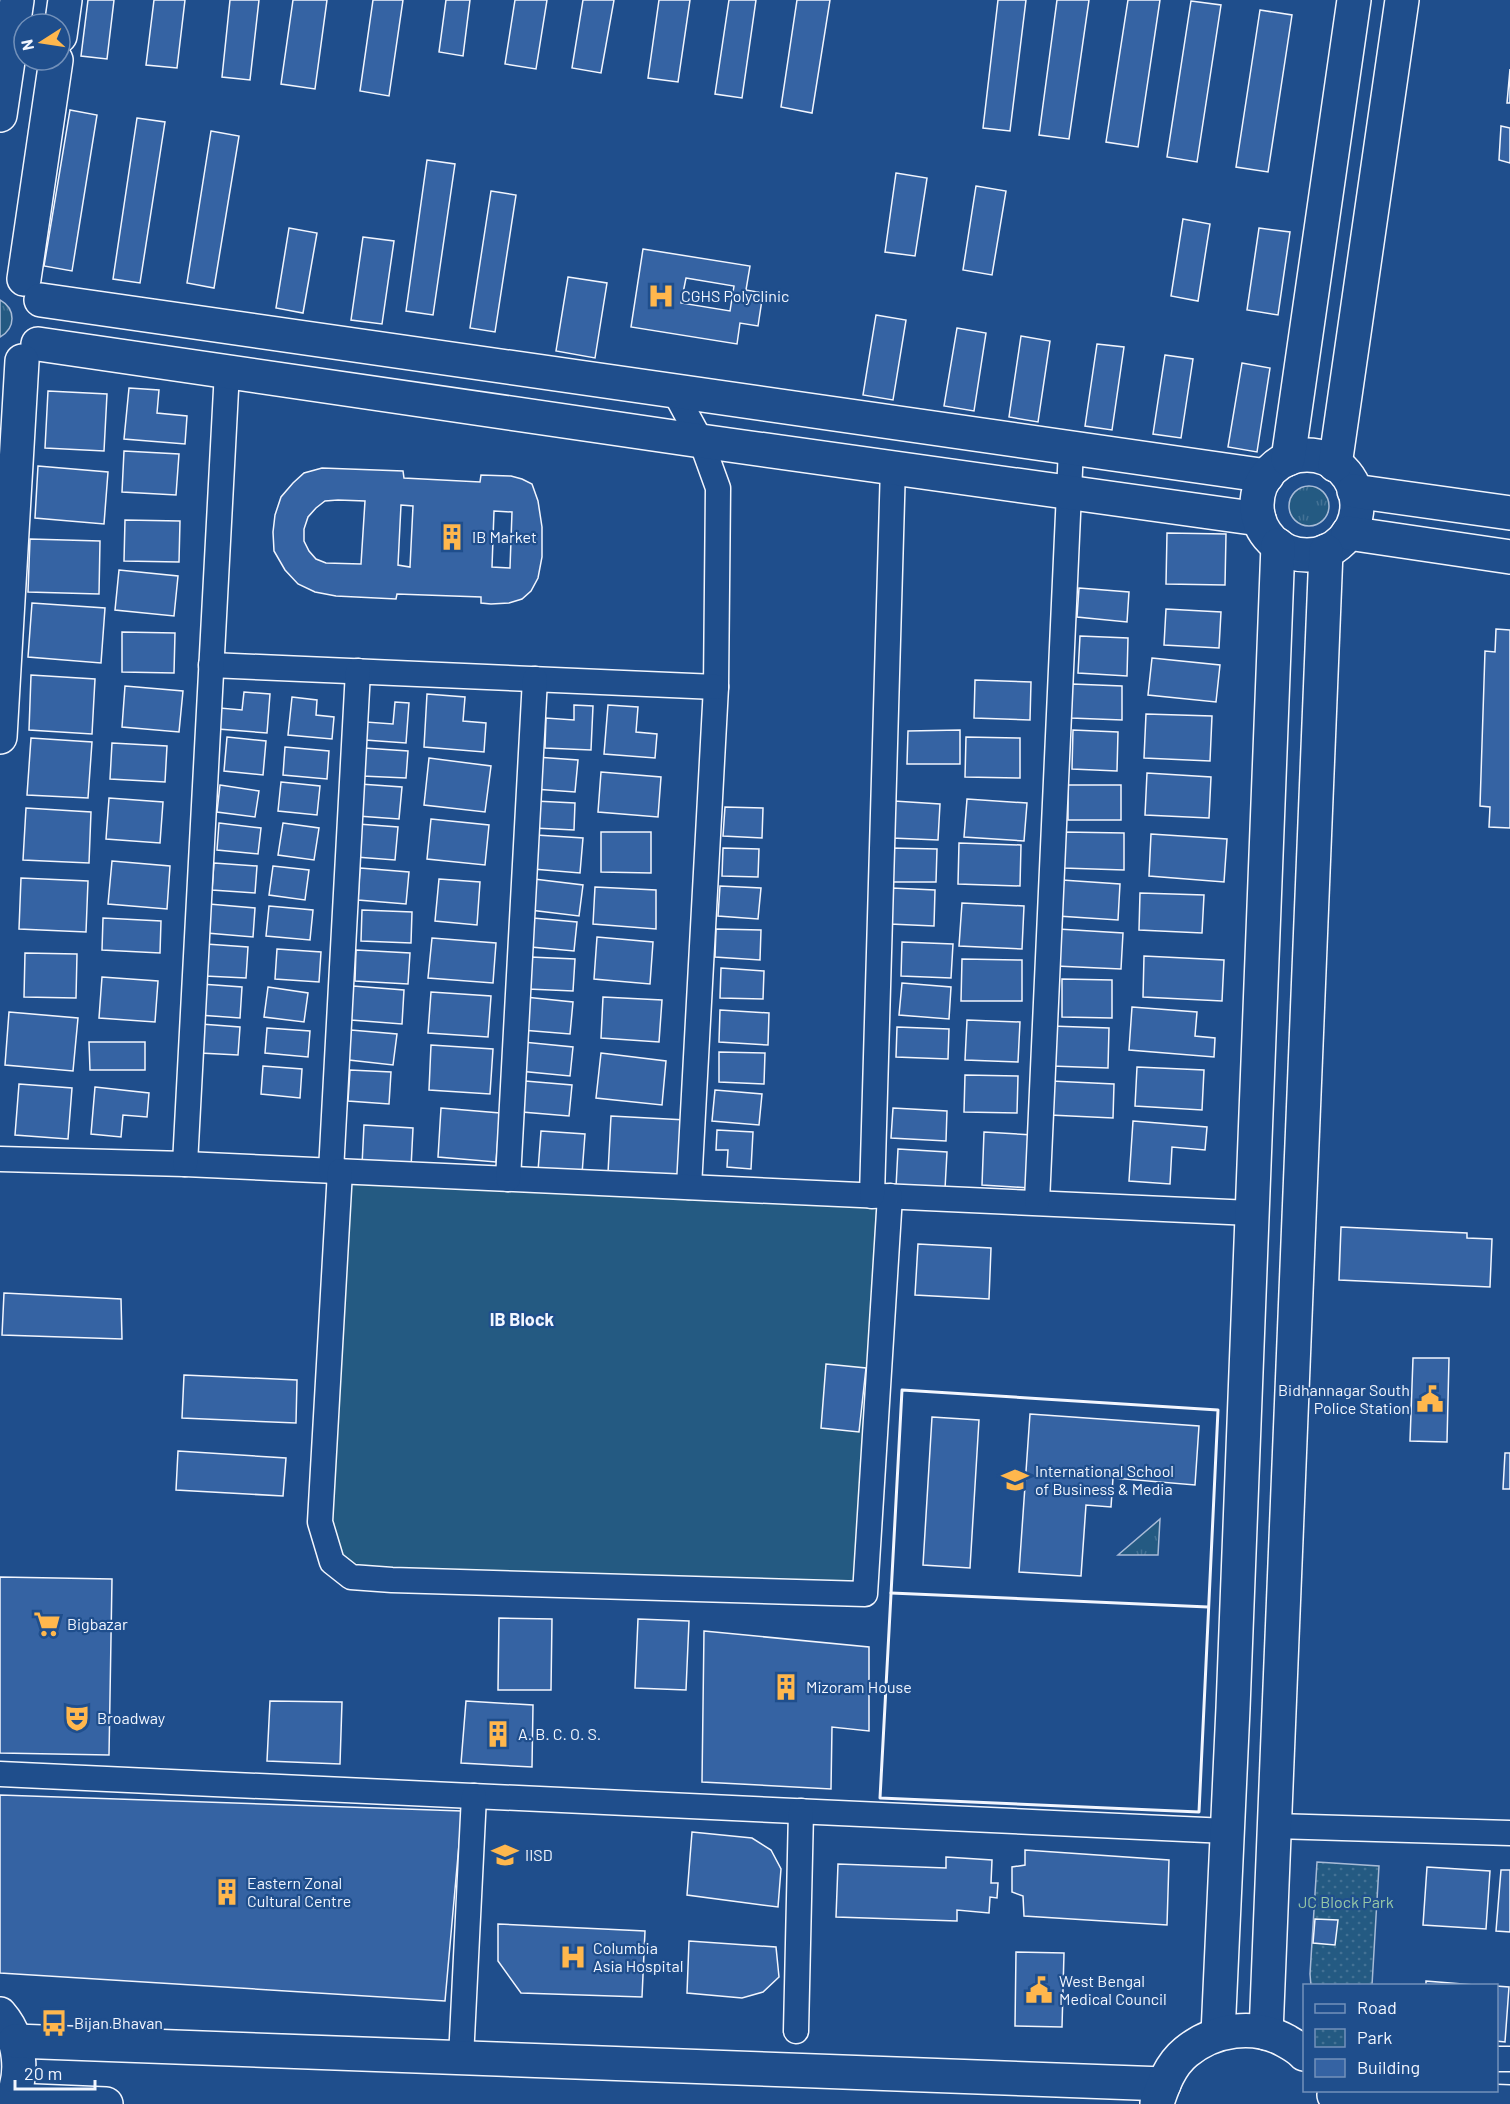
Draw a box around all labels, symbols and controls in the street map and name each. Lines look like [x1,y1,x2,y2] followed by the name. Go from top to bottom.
[12,12,72,72] north arrow
[16,38,37,52] text: N
[646,281,676,311] hospital icon: CGHS Polyclinic
[681,286,789,305] place label: CGHS Polyclinic
[437,522,467,552] building icon: IB Market
[472,527,537,546] place label: IB Market
[490,1308,555,1330] district label: IB Block
[1278,1380,1410,1417] place label: Bidhannagar South Police Station
[1415,1384,1445,1414] public building icon: Bidhannagar South Police Station
[1035,1461,1174,1498] place label: International School of Business & Media
[1000,1465,1030,1495] school or university icon: International School of Business & Media
[32,1609,62,1639] supermarket icon: Bigbazar
[67,1614,128,1633] place label: Bigbazar
[771,1672,801,1702] building icon: Mizoram House
[806,1677,912,1696] place label: Mizoram House
[62,1703,92,1733] theatre icon: Broadway
[97,1708,166,1727] place label: Broadway
[483,1719,513,1749] building icon: A. B. C. O. S.
[518,1724,601,1743] place label: A. B. C. O. S.
[490,1840,520,1870] school or university icon: IISD
[525,1845,553,1864] place label: IISD
[247,1873,351,1910] place label: Eastern Zonal Cultural Centre
[212,1877,242,1907] building icon: Eastern Zonal Cultural Centre
[1298,1892,1394,1911] park label: JC Block Park
[593,1938,683,1975] place label: Columbia Asia Hospital
[558,1942,588,1972] hospital icon: Columbia Asia Hospital
[1059,1971,1167,2008] place label: West Bengal Medical Council
[1024,1975,1054,2005] public building icon: West Bengal Medical Council
[1303,1984,1498,2092] legend
[1357,1996,1397,2018] text: Road
[39,2008,69,2038] bus stop icon: Bijan Bhavan
[74,2013,163,2032] place label: Bijan Bhavan
[1357,2026,1392,2048] text: Park
[15,2053,94,2091] scale bar
[1357,2056,1420,2078] text: Building
[24,2062,62,2084] text: 20 m

